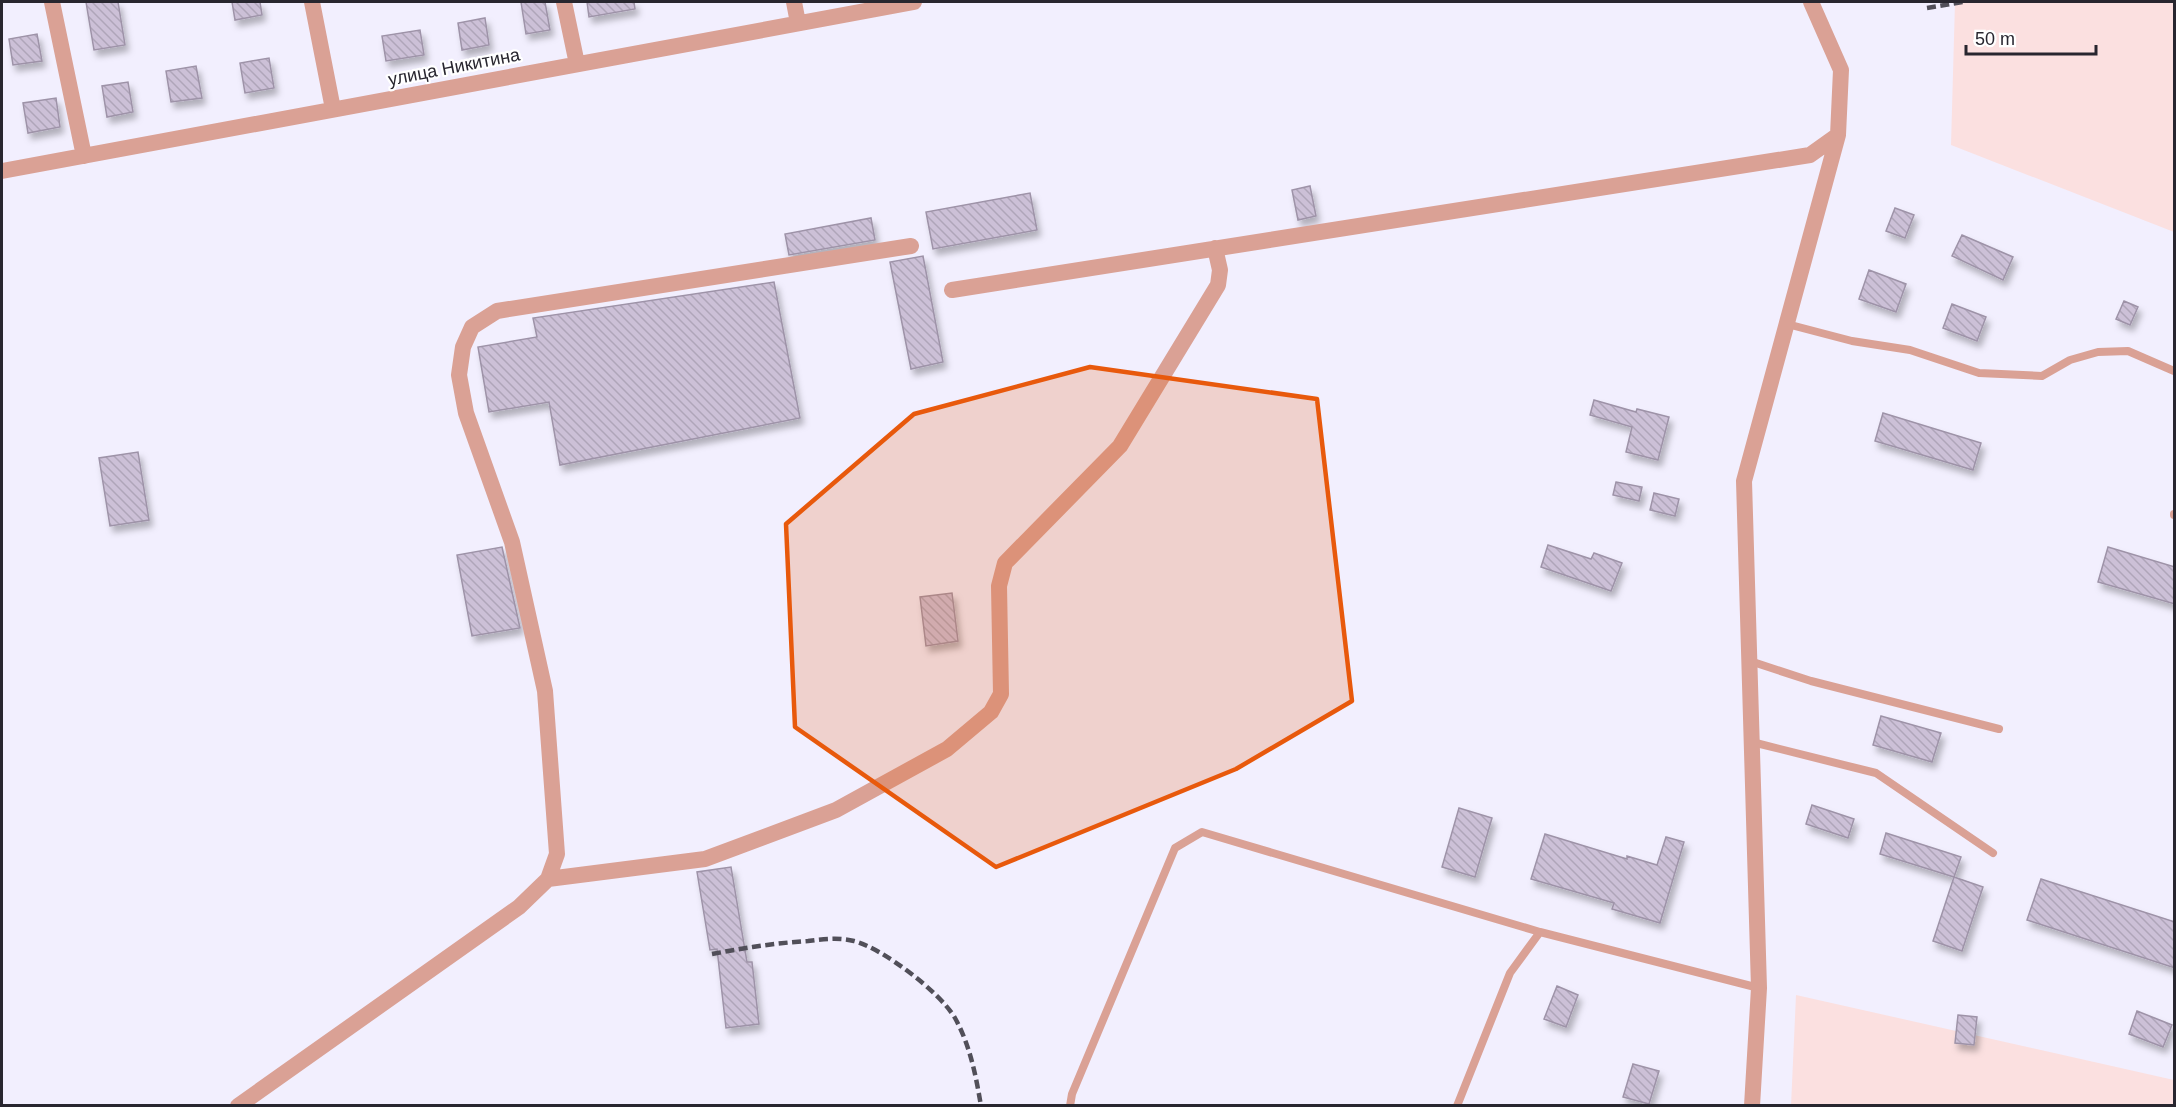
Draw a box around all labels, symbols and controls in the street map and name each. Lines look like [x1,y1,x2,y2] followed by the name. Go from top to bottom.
[1966,18,2096,56] scale bar
[1975,29,2015,49] text: 50 m
[386,44,523,90] street label: улица Никитина

